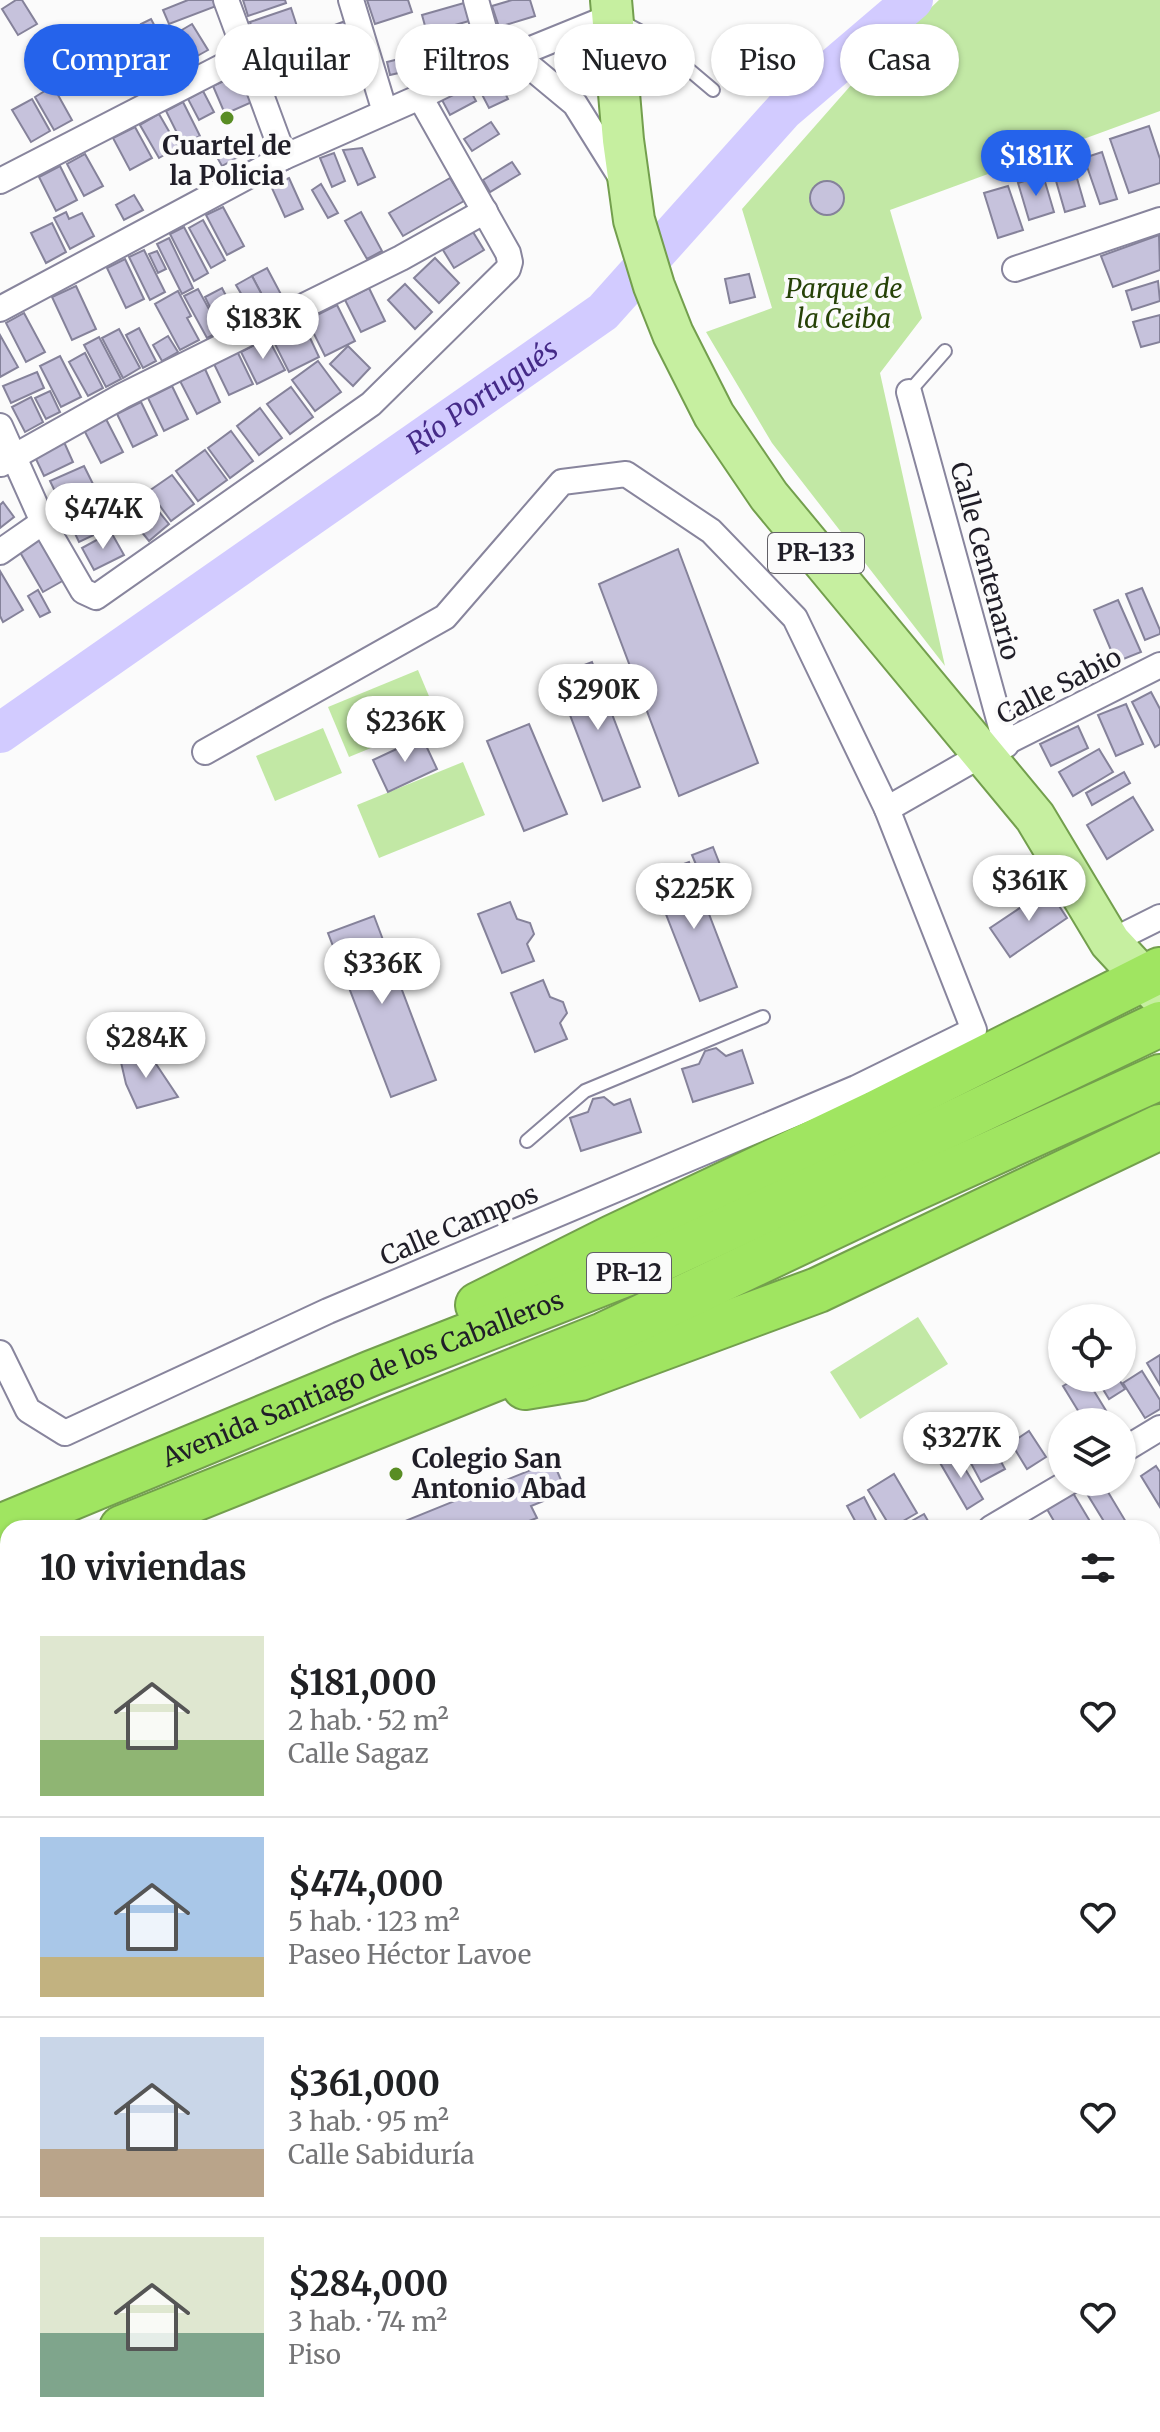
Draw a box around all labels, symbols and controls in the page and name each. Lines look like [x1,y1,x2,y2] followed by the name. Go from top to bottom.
[24,24,199,96] chip: Comprar
[215,24,379,96] chip: Alquilar
[395,24,538,96] chip: Filtros
[554,24,695,96] chip: Nuevo
[711,24,824,96] chip: Piso
[840,24,959,96] chip: Casa
[218,109,236,127] marker: Cuartel de la Policia
[163,129,291,192] place label: Cuartel de la Policia
[980,130,1092,198] pin: $181K
[999,139,1073,172] text: $181K
[786,272,902,335] park label: Parque de la Ceiba
[207,293,319,361] pin: $183K
[225,302,301,335] text: $183K
[399,331,565,462] water label: Río Portugués
[943,458,1028,664] street label: Calle Centenario
[47,483,159,551] pin: $474K
[63,492,143,525] text: $474K
[768,533,864,573] road number: PR-133
[991,640,1127,731] street label: Calle Sabio
[542,664,654,732] pin: $290K
[556,673,640,706] text: $290K
[349,696,461,764] pin: $236K
[365,705,445,738] text: $236K
[973,855,1085,923] pin: $361K
[638,863,750,931] pin: $225K
[991,864,1067,897] text: $361K
[654,872,734,905] text: $225K
[326,938,438,1006] pin: $336K
[342,947,422,980] text: $336K
[90,1012,202,1080] pin: $284K
[104,1021,188,1054] text: $284K
[375,1177,543,1273] street label: Calle Campos
[587,1253,671,1293] road number: PR-12
[156,1283,568,1474] street label: Avenida Santiago de los Caballeros
[1048,1304,1136,1496] map controls
[1048,1304,1136,1392] button: locate
[1048,1408,1136,1496] button: layers
[905,1412,1017,1480] pin: $327K
[921,1421,1001,1454] text: $327K
[411,1442,586,1505] place label: Colegio San Antonio Abad
[387,1465,405,1483] marker: Colegio San Antonio Abad
[1076,1546,1120,1590] icon: filters
[40,1547,247,1589] text: 10 viviendas
[288,1662,437,1704] text: $181,000
[104,1668,200,1764] icon: home
[1076,1694,1120,1738] icon: heart
[288,1704,449,1737] text: 2 hab. · 52 m²
[288,1737,429,1770] text: Calle Sagaz
[288,1863,444,1905] text: $474,000
[104,1869,200,1965] icon: home
[1076,1895,1120,1939] icon: heart
[288,1905,460,1938] text: 5 hab. · 123 m²
[288,1938,531,1971] text: Paseo Héctor Lavoe
[288,2063,440,2105] text: $361,000
[104,2069,200,2165] icon: home
[1076,2095,1120,2139] icon: heart
[288,2105,449,2138] text: 3 hab. · 95 m²
[288,2138,474,2171] text: Calle Sabiduría
[288,2263,448,2305] text: $284,000
[104,2269,200,2365] icon: home
[1076,2295,1120,2339] icon: heart
[288,2305,447,2338] text: 3 hab. · 74 m²
[288,2338,341,2371] text: Piso

